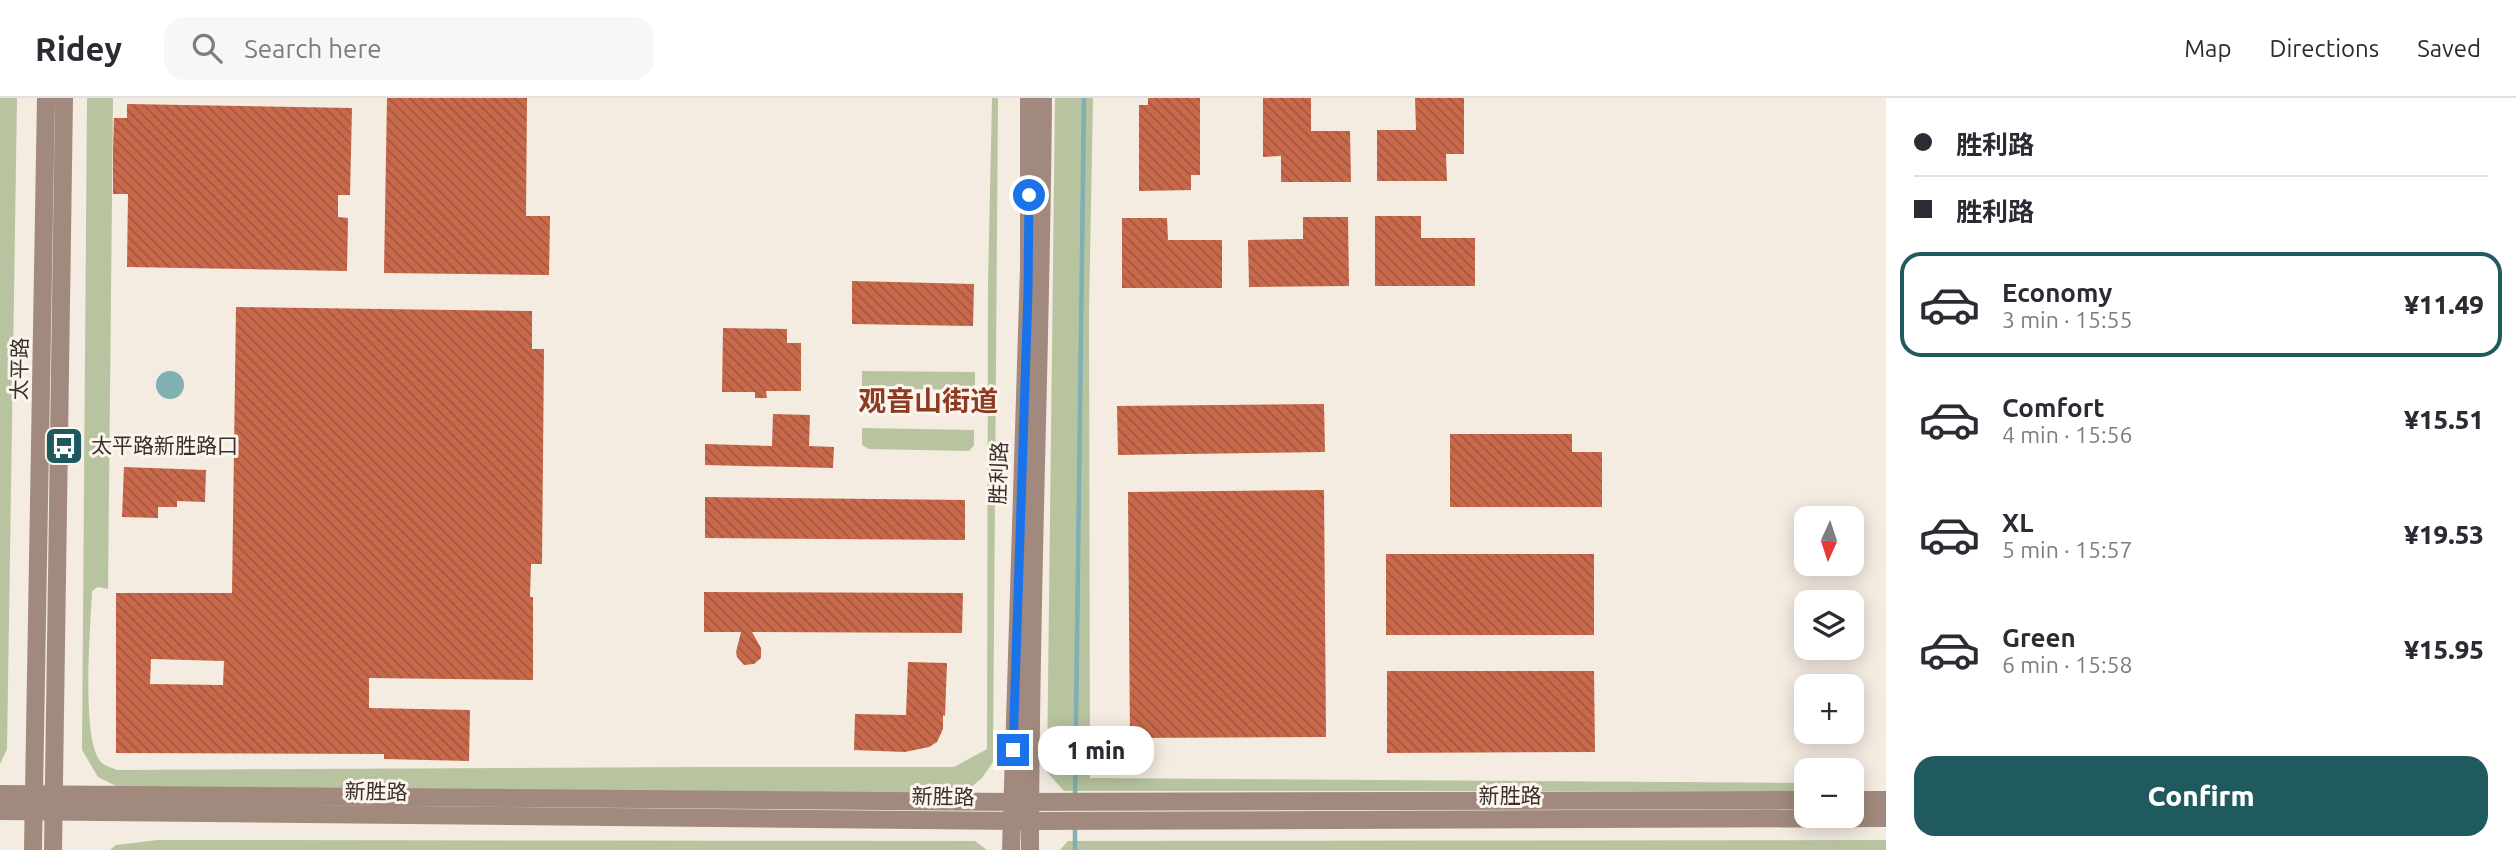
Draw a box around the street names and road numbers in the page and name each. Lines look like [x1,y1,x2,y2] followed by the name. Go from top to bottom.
[6,337,32,401] street label: 太平路
[985,441,1011,505] street label: 胜利路
[344,778,408,804] street label: 新胜路
[911,783,975,809] street label: 新胜路
[1479,783,1542,807] street label: 新胜路

